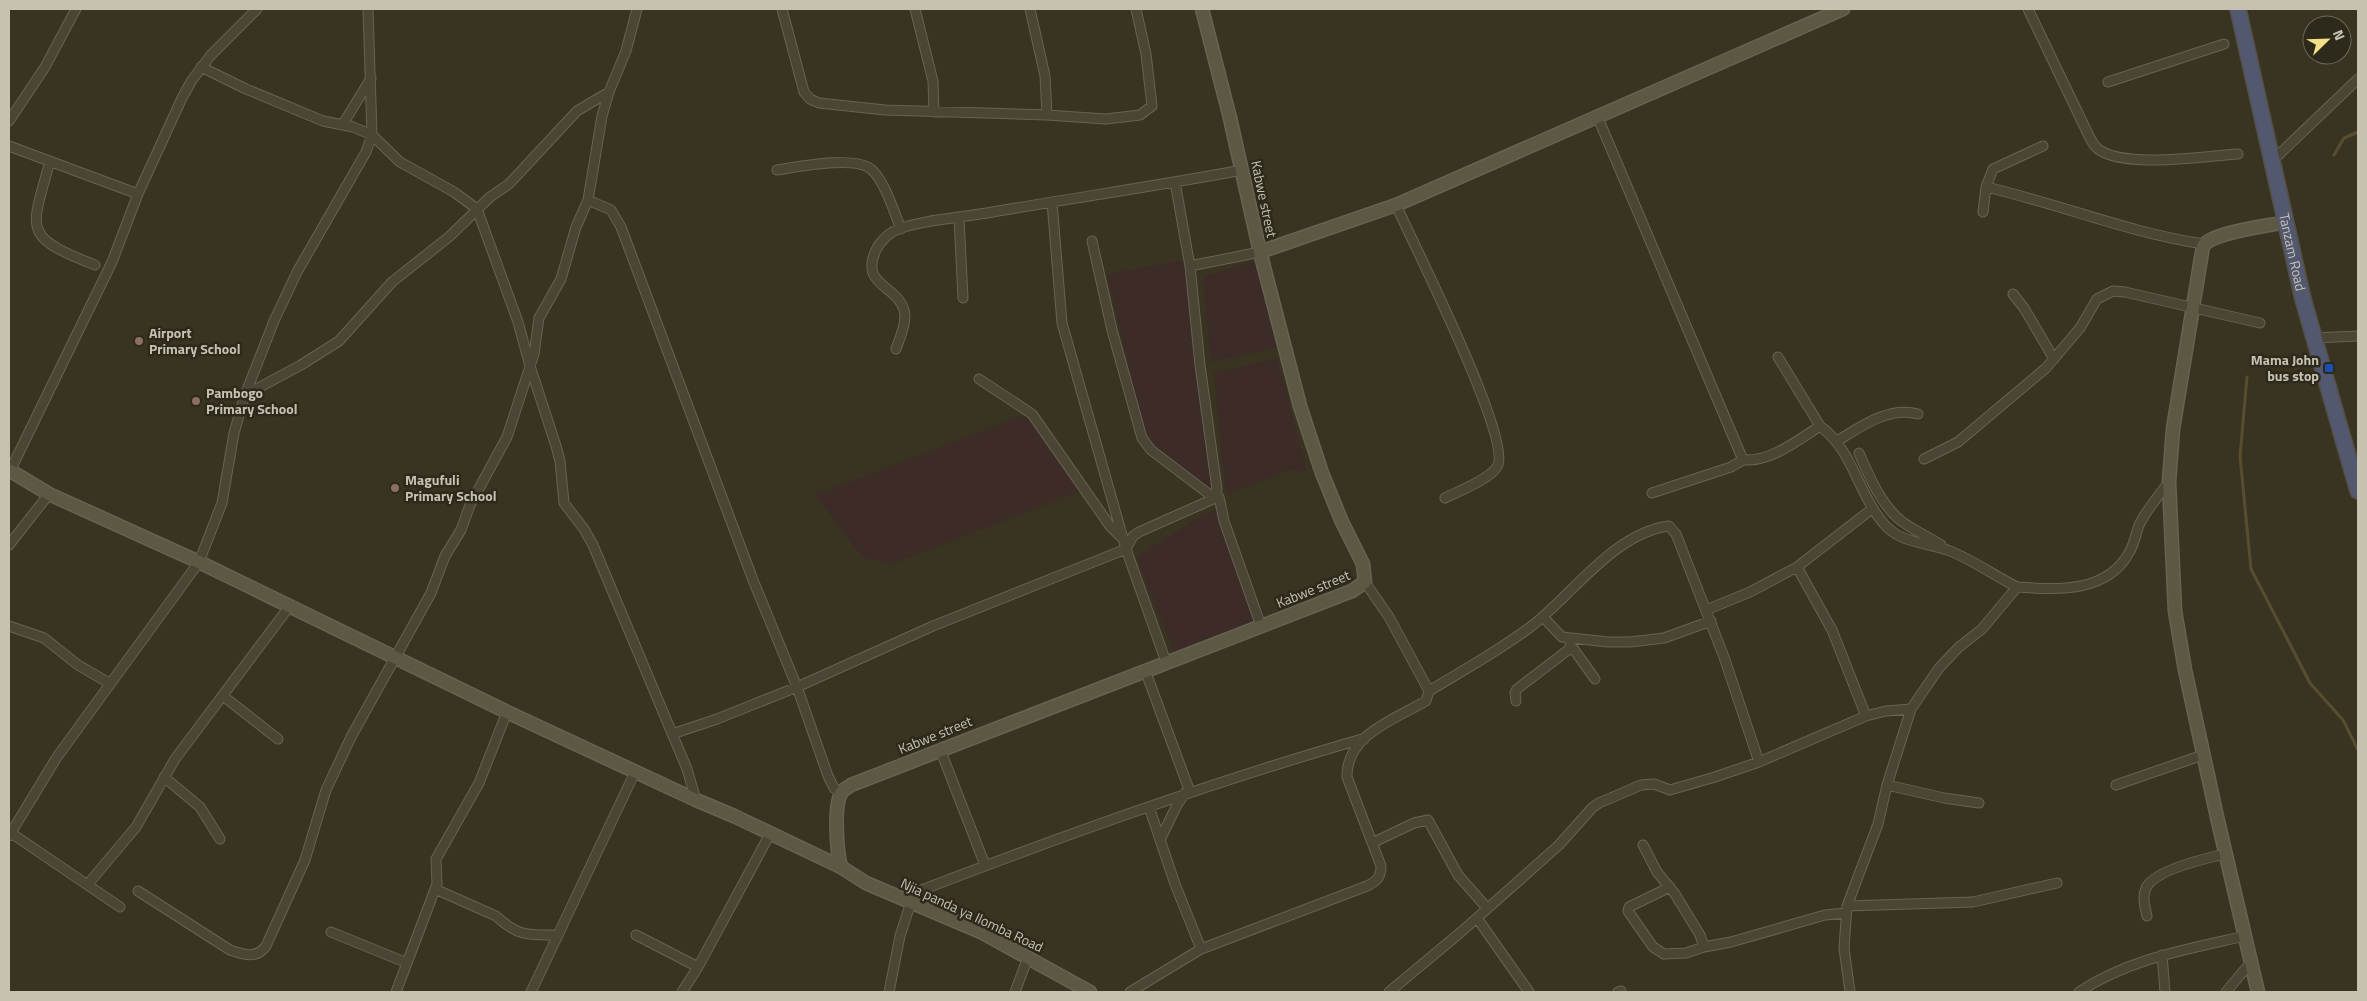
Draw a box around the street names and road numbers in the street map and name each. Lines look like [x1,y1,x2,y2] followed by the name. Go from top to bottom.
[1246,158,1283,239] street label: Kabwe street
[2274,211,2312,293] street label: Tanzam Road
[1273,564,1353,613] street label: Kabwe street
[895,710,975,759] street label: Kabwe street
[897,872,1047,957] street label: Njia panda ya Ilomba Road

